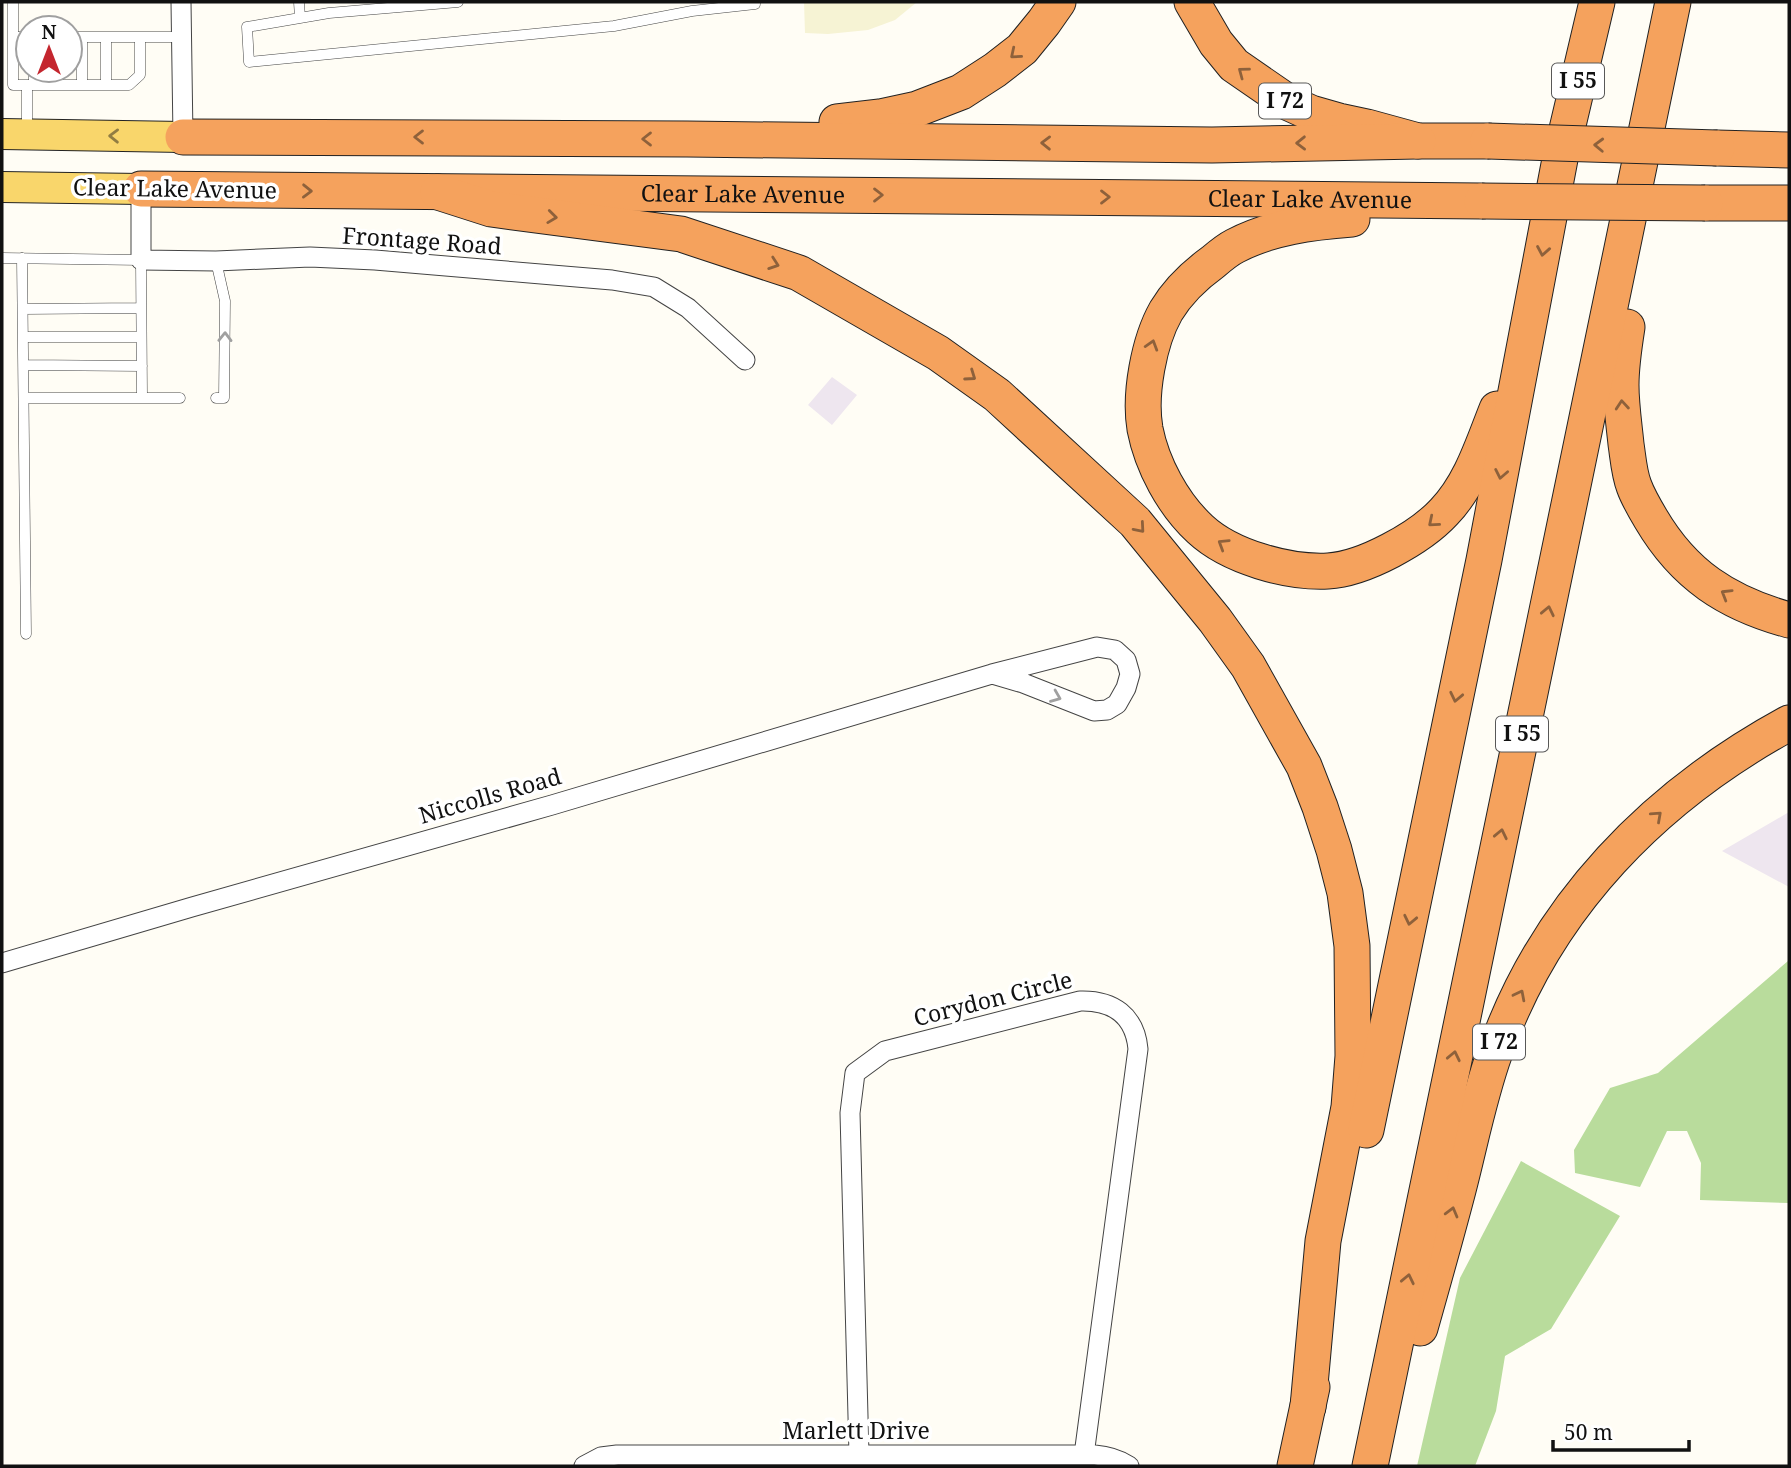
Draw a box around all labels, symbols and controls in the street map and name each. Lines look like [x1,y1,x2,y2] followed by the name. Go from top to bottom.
[14,14,84,84] north arrow
[42,19,57,45] text: N
[1010,46,1023,58] one-way arrow
[1552,64,1604,98] road number: I 55
[1238,67,1251,80] one-way arrow
[1259,84,1311,119] road number: I 72
[109,128,119,144] one-way arrow
[414,129,424,145] one-way arrow
[641,131,652,146] one-way arrow
[1040,135,1051,151] one-way arrow
[1295,135,1305,151] one-way arrow
[1594,137,1605,152] one-way arrow
[73,170,277,206] street label: Clear Lake Avenue
[641,176,845,210] street label: Clear Lake Avenue
[1208,182,1412,215] street label: Clear Lake Avenue
[302,183,313,198] one-way arrow
[873,187,883,203] one-way arrow
[1100,189,1111,205] one-way arrow
[546,209,558,224] one-way arrow
[341,218,503,262] street label: Frontage Road
[1536,245,1551,257] one-way arrow
[767,256,779,270] one-way arrow
[217,331,232,342] one-way arrow
[1144,340,1159,352] one-way arrow
[963,368,976,381] one-way arrow
[1615,399,1630,410] one-way arrow
[1494,468,1509,480] one-way arrow
[1428,513,1440,526] one-way arrow
[1132,520,1144,533] one-way arrow
[1217,540,1230,553] one-way arrow
[1721,590,1734,603] one-way arrow
[1539,605,1554,617] one-way arrow
[1049,689,1061,703] one-way arrow
[1449,691,1464,703] one-way arrow
[1496,716,1548,752] road number: I 55
[415,759,565,831] street label: Niccolls Road
[1649,812,1662,824] one-way arrow
[1492,828,1507,840] one-way arrow
[1403,914,1418,926] one-way arrow
[910,963,1075,1033] street label: Corydon Circle
[1511,990,1525,1002] one-way arrow
[1473,1024,1525,1060] road number: I 72
[1446,1050,1461,1062] one-way arrow
[1444,1206,1459,1218] one-way arrow
[1400,1273,1415,1285] one-way arrow
[1553,1408,1690,1452] scale bar
[782,1414,930,1446] street label: Marlett Drive
[1564,1418,1613,1446] text: 50 m

